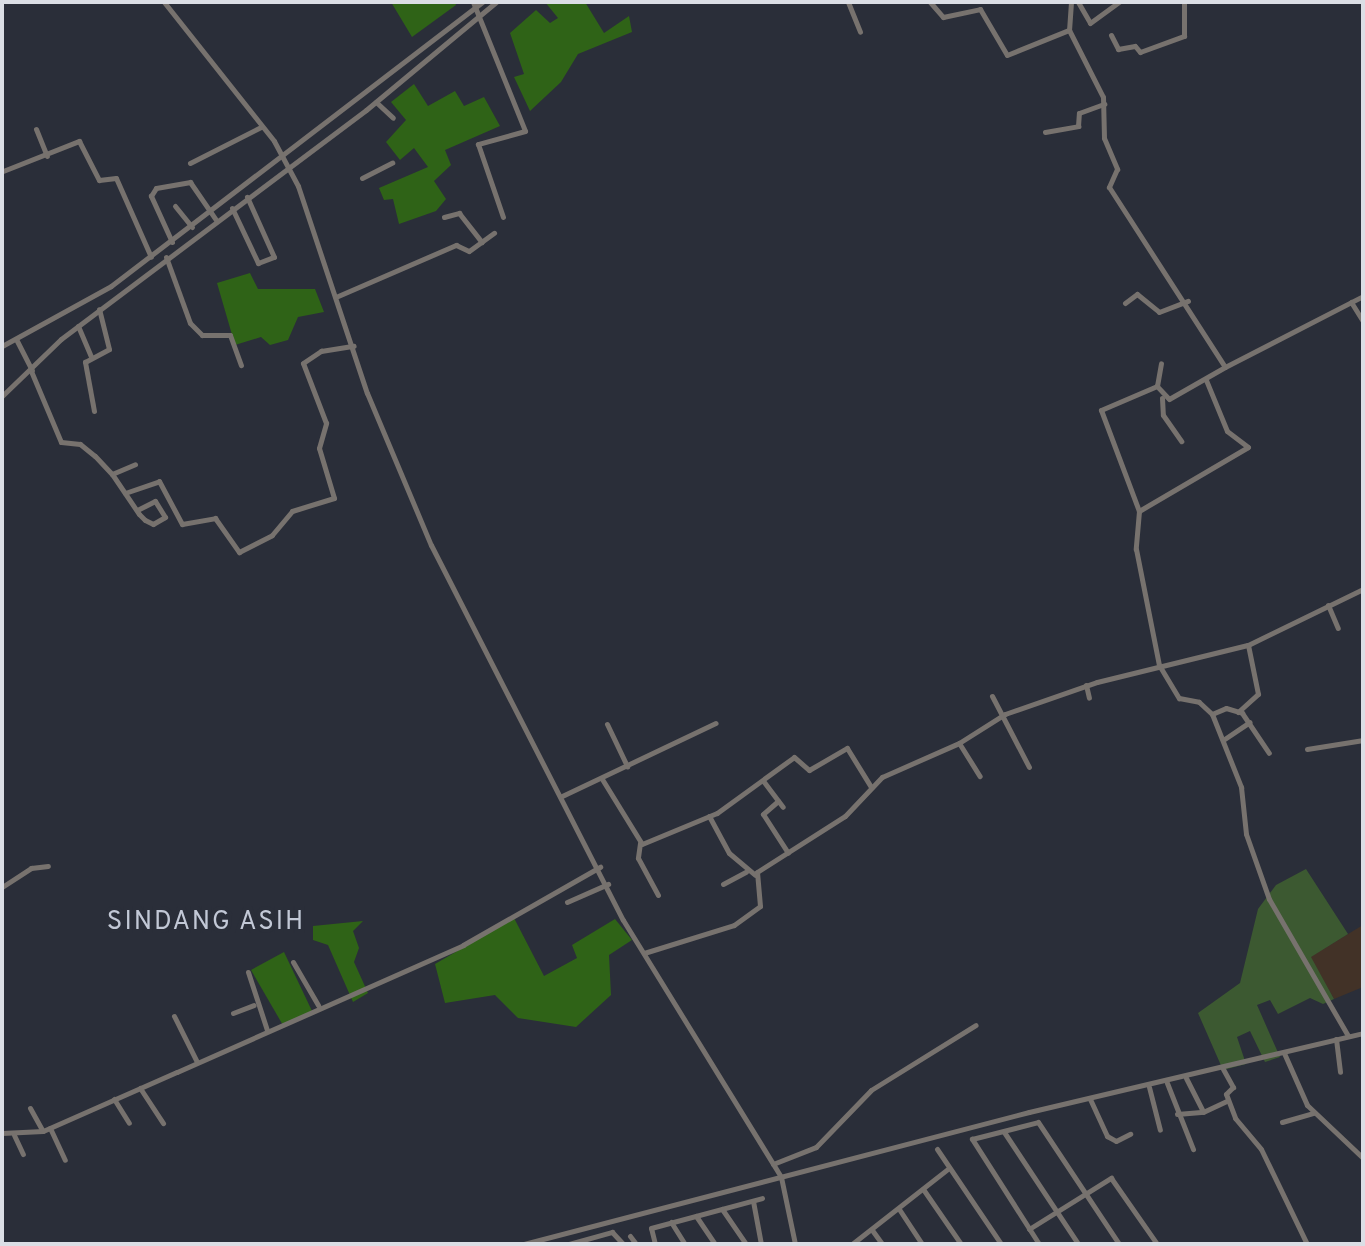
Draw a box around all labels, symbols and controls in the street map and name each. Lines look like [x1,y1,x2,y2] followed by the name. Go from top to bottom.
[106,907,306,939] district label: SINDANG ASIH

